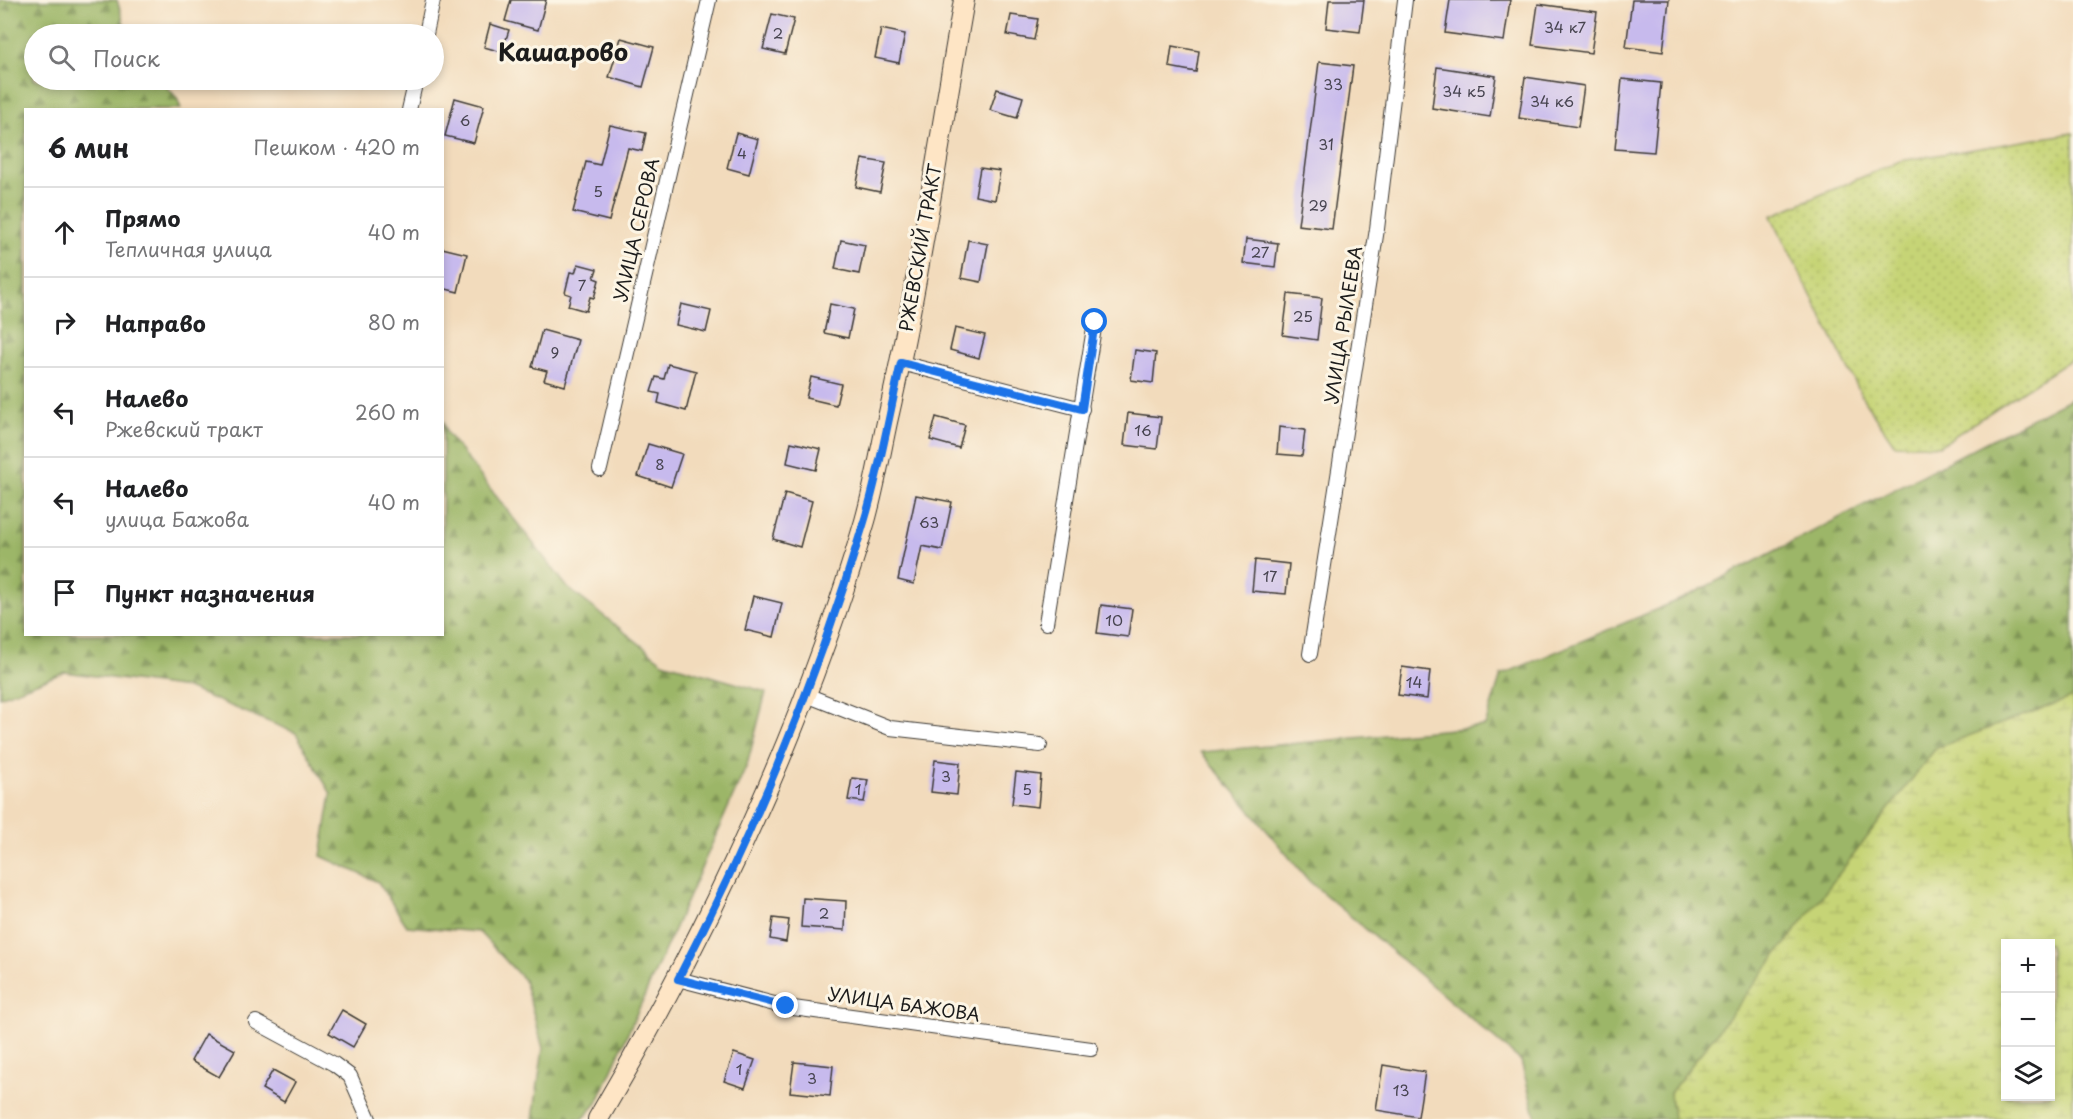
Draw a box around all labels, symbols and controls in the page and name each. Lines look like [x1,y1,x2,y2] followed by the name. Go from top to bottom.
[1544,15,1587,38] house number: 34 к7
[773,21,783,44] house number: 2
[24,24,444,90] search box
[498,33,628,69] district label: Кашарово
[45,41,78,74] icon: search
[93,41,160,74] text: Поиск
[1323,72,1343,95] house number: 33
[1442,79,1486,102] house number: 34 к5
[1530,89,1574,112] house number: 34 к6
[460,108,470,131] house number: 6
[48,128,129,167] text: 6 мин
[254,132,420,162] text: Пешком · 420 m
[1318,132,1334,155] house number: 31
[737,141,747,164] house number: 4
[606,155,665,304] street label: УЛИЦА СЕРОВА
[891,161,948,334] street label: РЖЕВСКИЙ ТРАКТ
[593,179,603,202] house number: 5
[1308,193,1328,216] house number: 29
[105,201,180,234] text: Прямо
[48,216,81,249] icon: ahead
[368,217,420,247] text: 40 m
[105,234,272,264] text: Тепличная улица
[1251,240,1270,263] house number: 27
[1317,244,1368,406] street label: УЛИЦА РЫЛЕЕВА
[578,273,587,296] house number: 7
[1293,304,1313,327] house number: 25
[48,306,81,339] icon: right
[105,306,206,339] text: Направо
[368,307,420,337] text: 80 m
[1081,308,1107,334] route start
[551,340,559,363] house number: 9
[105,381,188,414] text: Налево
[48,396,81,429] icon: left
[355,397,420,427] text: 260 m
[105,414,263,444] text: Ржевский тракт
[1134,418,1152,441] house number: 16
[655,452,665,475] house number: 8
[105,471,188,504] text: Налево
[48,486,81,519] icon: left
[368,487,420,517] text: 40 m
[105,504,249,534] text: улица Бажова
[919,510,939,533] house number: 63
[1263,564,1277,587] house number: 17
[48,576,81,609] icon: arrive
[105,576,315,609] text: Пункт назначения
[1105,608,1123,631] house number: 10
[1406,670,1422,693] house number: 14
[941,764,951,787] house number: 3
[855,777,861,800] house number: 1
[1022,777,1032,800] house number: 5
[819,901,829,924] house number: 2
[2001,939,2055,1101] map controls
[2001,939,2055,993] button: +
[826,979,982,1028] street label: УЛИЦА БАЖОВА
[772,992,798,1018] route end
[2001,993,2055,1047] button: −
[2001,1047,2055,1101] button: layers
[736,1057,742,1080] house number: 1
[807,1066,817,1089] house number: 3
[1393,1078,1409,1101] house number: 13

